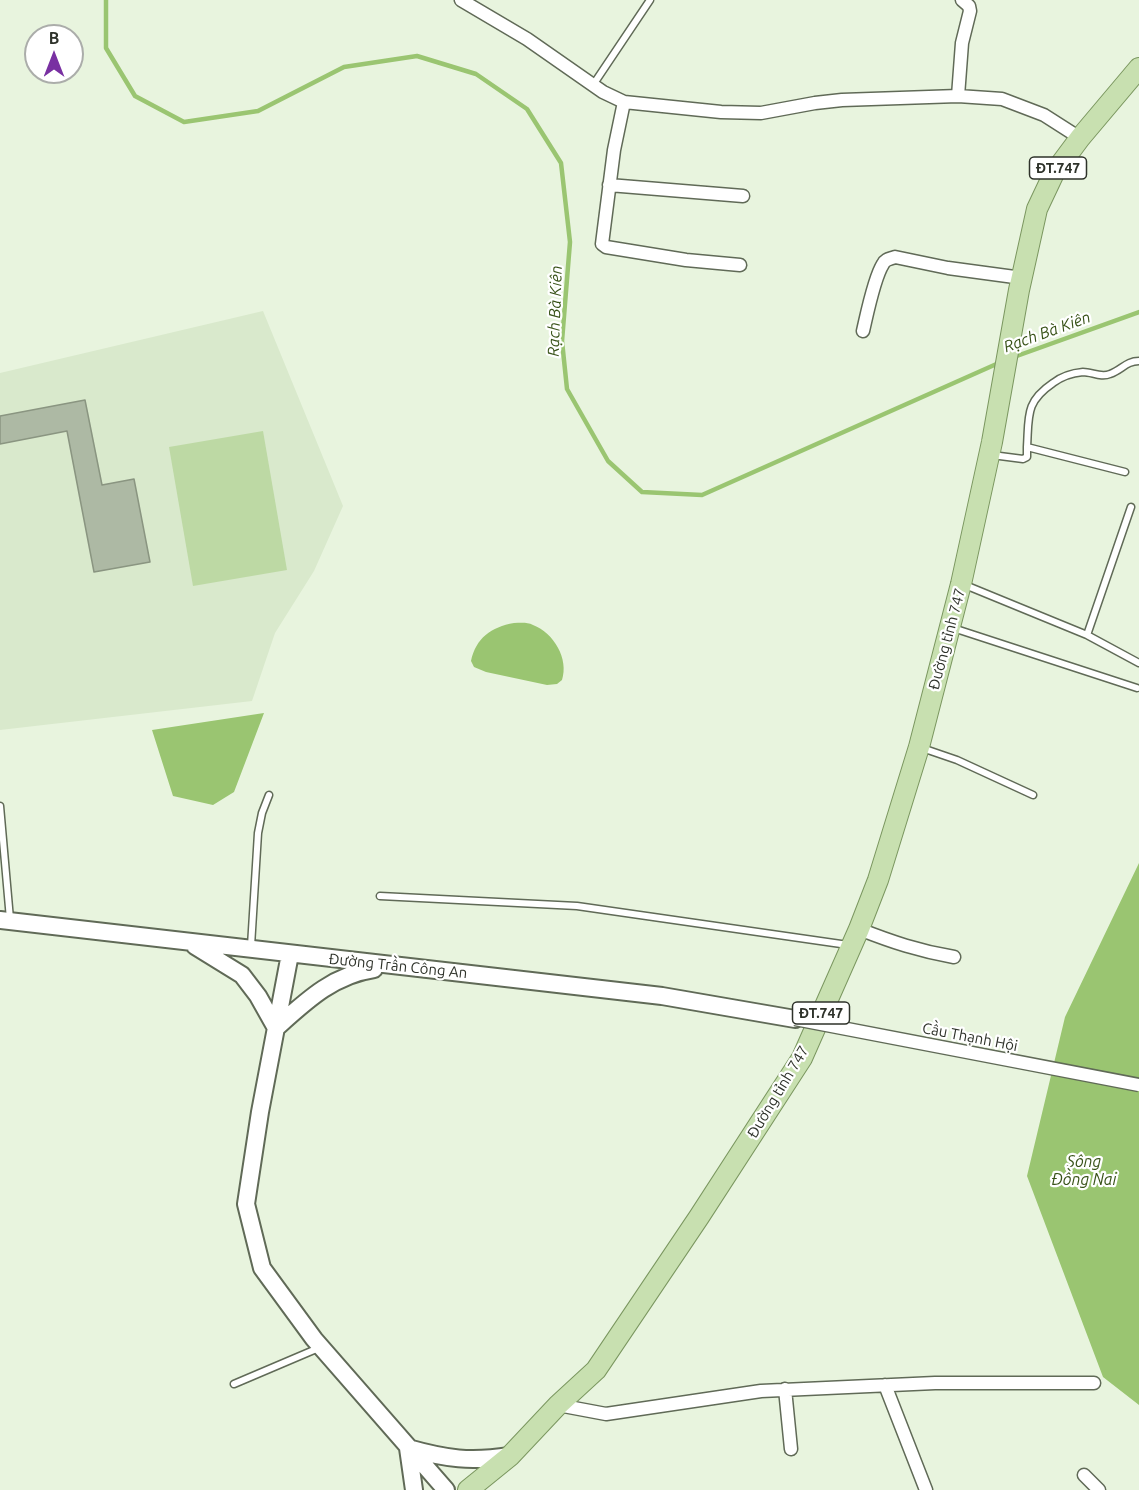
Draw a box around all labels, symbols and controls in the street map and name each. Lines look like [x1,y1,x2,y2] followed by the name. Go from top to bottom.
[24,24,84,84] north arrow
[49,29,59,47] text: B
[1030,157,1086,179] road number: ĐT.747
[544,265,566,357] water label: Rạch Bà Kiên
[1001,307,1093,357] water label: Rạch Bà Kiên
[925,586,969,692] street label: Đường tỉnh 747
[328,950,468,982] street label: Đường Trần Công An
[792,1002,850,1024] road number: ĐT.747
[921,1019,1019,1055] street label: Cầu Thạnh Hội
[743,1043,813,1141] street label: Đường tỉnh 747
[1052,1152,1116,1190] water label: Sông Đồng Nai

